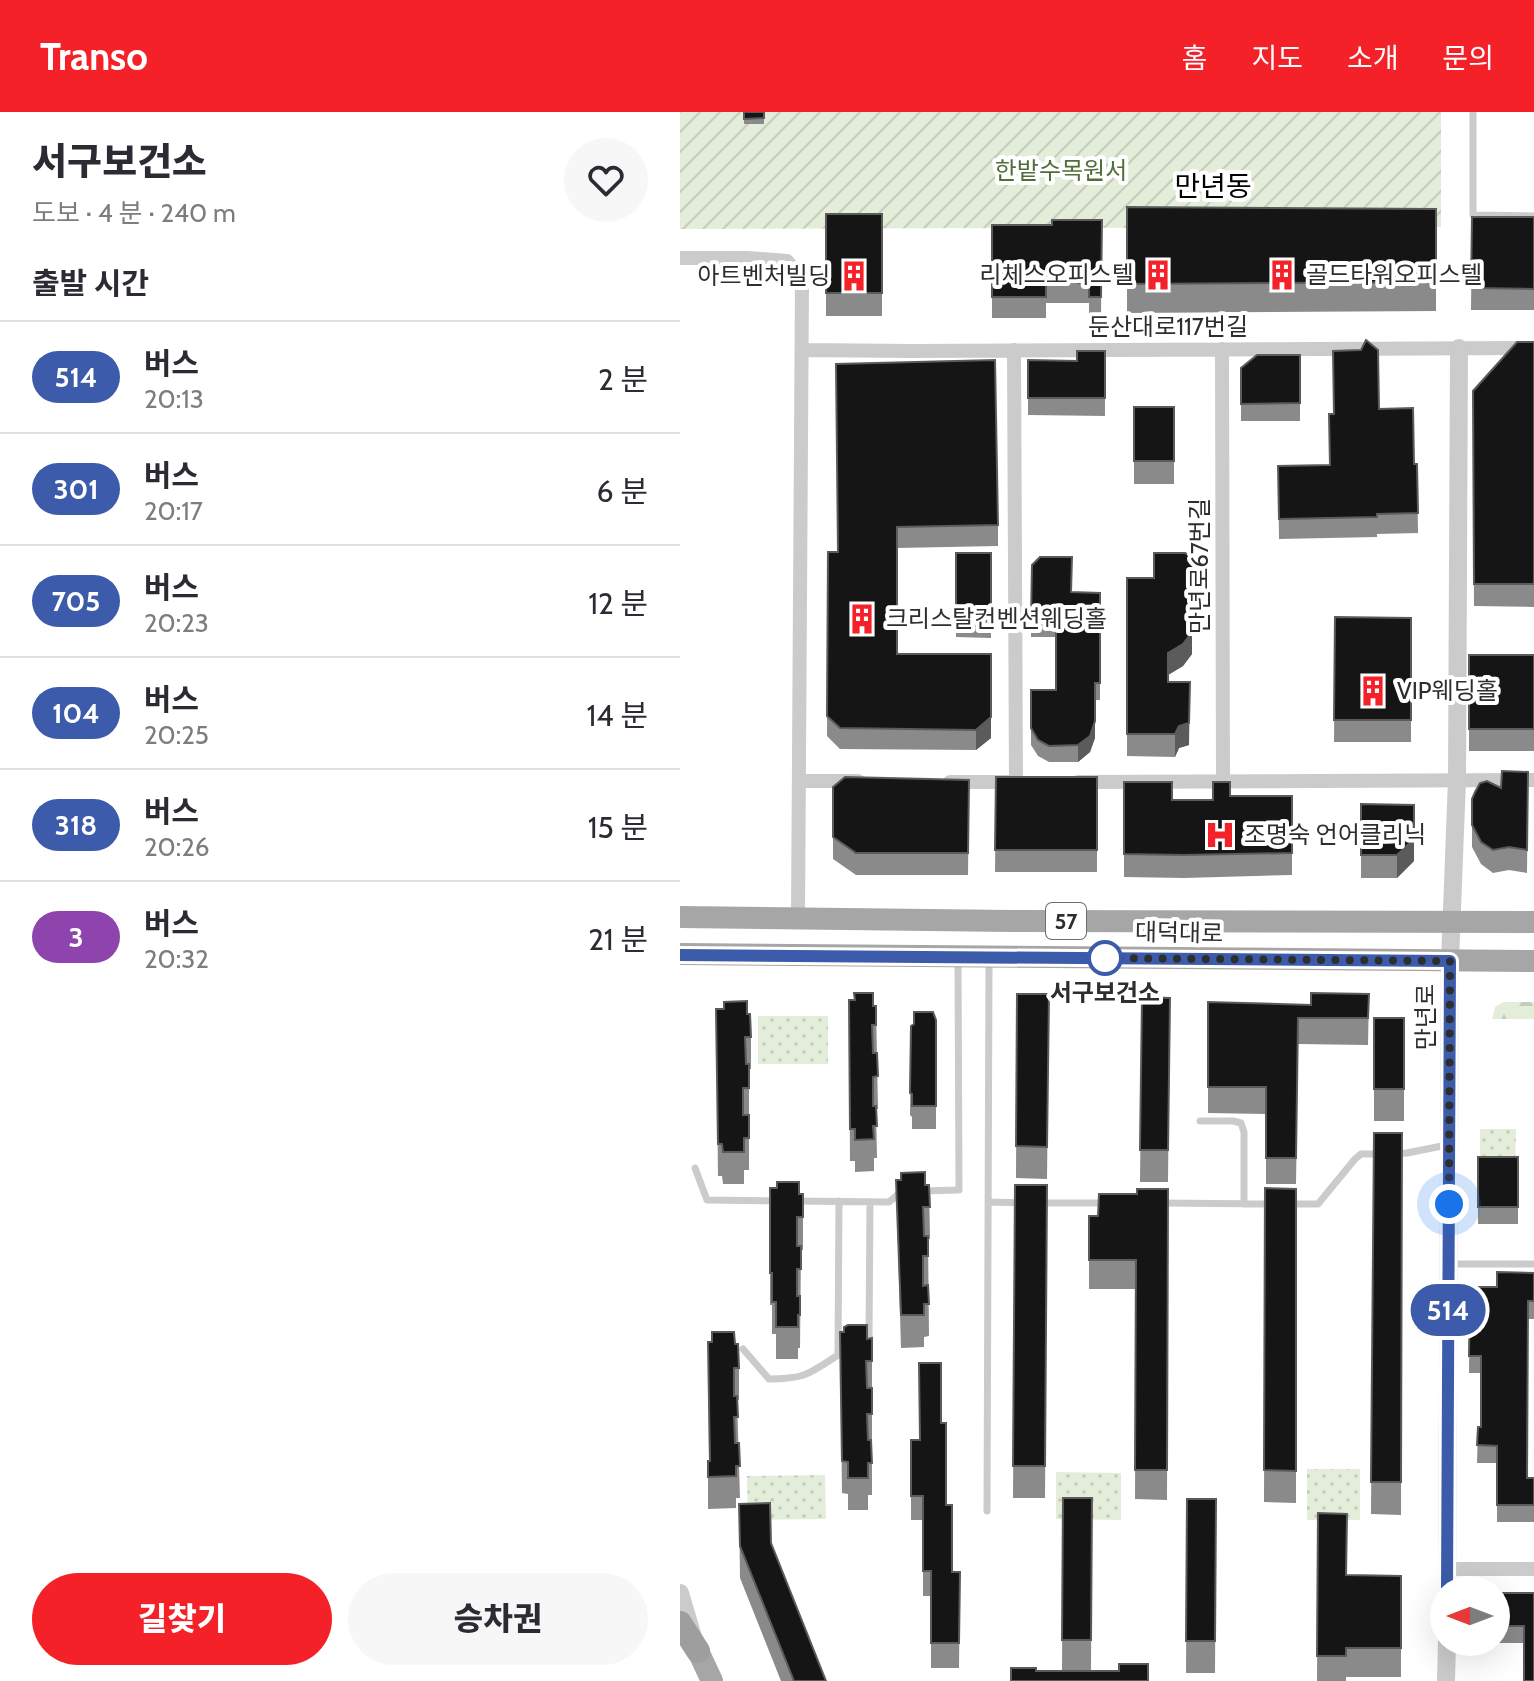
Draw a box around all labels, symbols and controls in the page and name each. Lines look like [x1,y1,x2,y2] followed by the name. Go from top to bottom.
[40,33,148,80] text: Transo
[1182,41,1207,75] text: 홈
[1251,41,1303,75] text: 지도
[1347,41,1398,75] text: 소개
[1442,41,1494,75] text: 문의
[32,138,207,185] text: 서구보건소
[564,138,648,222] button: heart
[995,156,1127,185] park label: 한밭수목원서
[1174,169,1252,203] district label: 만년동
[32,197,236,229] text: 도보 · 4 분 · 240 m
[1141,258,1175,292] building icon: 리체스오피스텔
[1265,258,1299,292] building icon: 골드타워오피스텔
[837,259,871,293] building icon: 아트벤처빌딩
[979,260,1134,289] place label: 리체스오피스텔
[1306,260,1483,289] place label: 골드타워오피스텔
[698,261,830,290] place label: 아트벤처빌딩
[32,265,149,302] text: 출발 시간
[1088,312,1248,341] street label: 둔산대로117번길
[144,345,199,382] text: 버스
[55,360,97,394] text: 514
[598,361,648,398] text: 2 분
[144,383,204,415] text: 20:13
[144,457,199,494] text: 버스
[53,472,99,506] text: 301
[597,473,648,510] text: 6 분
[144,495,203,527] text: 20:17
[1185,498,1214,634] street label: 만년로67번길
[144,569,199,606] text: 버스
[52,584,100,618] text: 705
[588,585,648,622] text: 12 분
[845,602,879,636] building icon: 크리스탈컨벤션웨딩홀
[886,604,1107,633] place label: 크리스탈컨벤션웨딩홀
[144,607,209,639] text: 20:23
[1356,674,1390,708] building icon: VIP웨딩홀
[1397,676,1498,705] place label: VIP웨딩홀
[144,681,199,718] text: 버스
[52,696,100,730] text: 104
[587,697,648,734] text: 14 분
[144,719,209,751] text: 20:25
[144,793,199,830] text: 버스
[55,808,97,842] text: 318
[588,809,648,846] text: 15 분
[1203,818,1237,852] hospital icon: 조명숙 언어클리닉
[1244,820,1426,849] place label: 조명숙 언어클리닉
[144,831,210,863] text: 20:26
[1046,903,1086,939] road number: 57
[144,905,199,942] text: 버스
[1135,917,1223,948] street label: 대덕대로
[68,920,84,954] text: 3
[588,921,648,958] text: 21 분
[1088,941,1122,975] marker: 서구보건소
[144,943,209,975] text: 20:32
[1050,978,1160,1007] place label: 서구보건소
[1411,984,1440,1050] street label: 만년로
[1429,1184,1469,1224] your location
[1402,1284,1494,1336] line badge: 514
[1427,1293,1469,1327] text: 514
[32,1573,332,1665] button: 길찾기
[348,1573,648,1665] button: 승차권
[1430,1576,1510,1656] north arrow
[1430,1576,1510,1656] map controls

